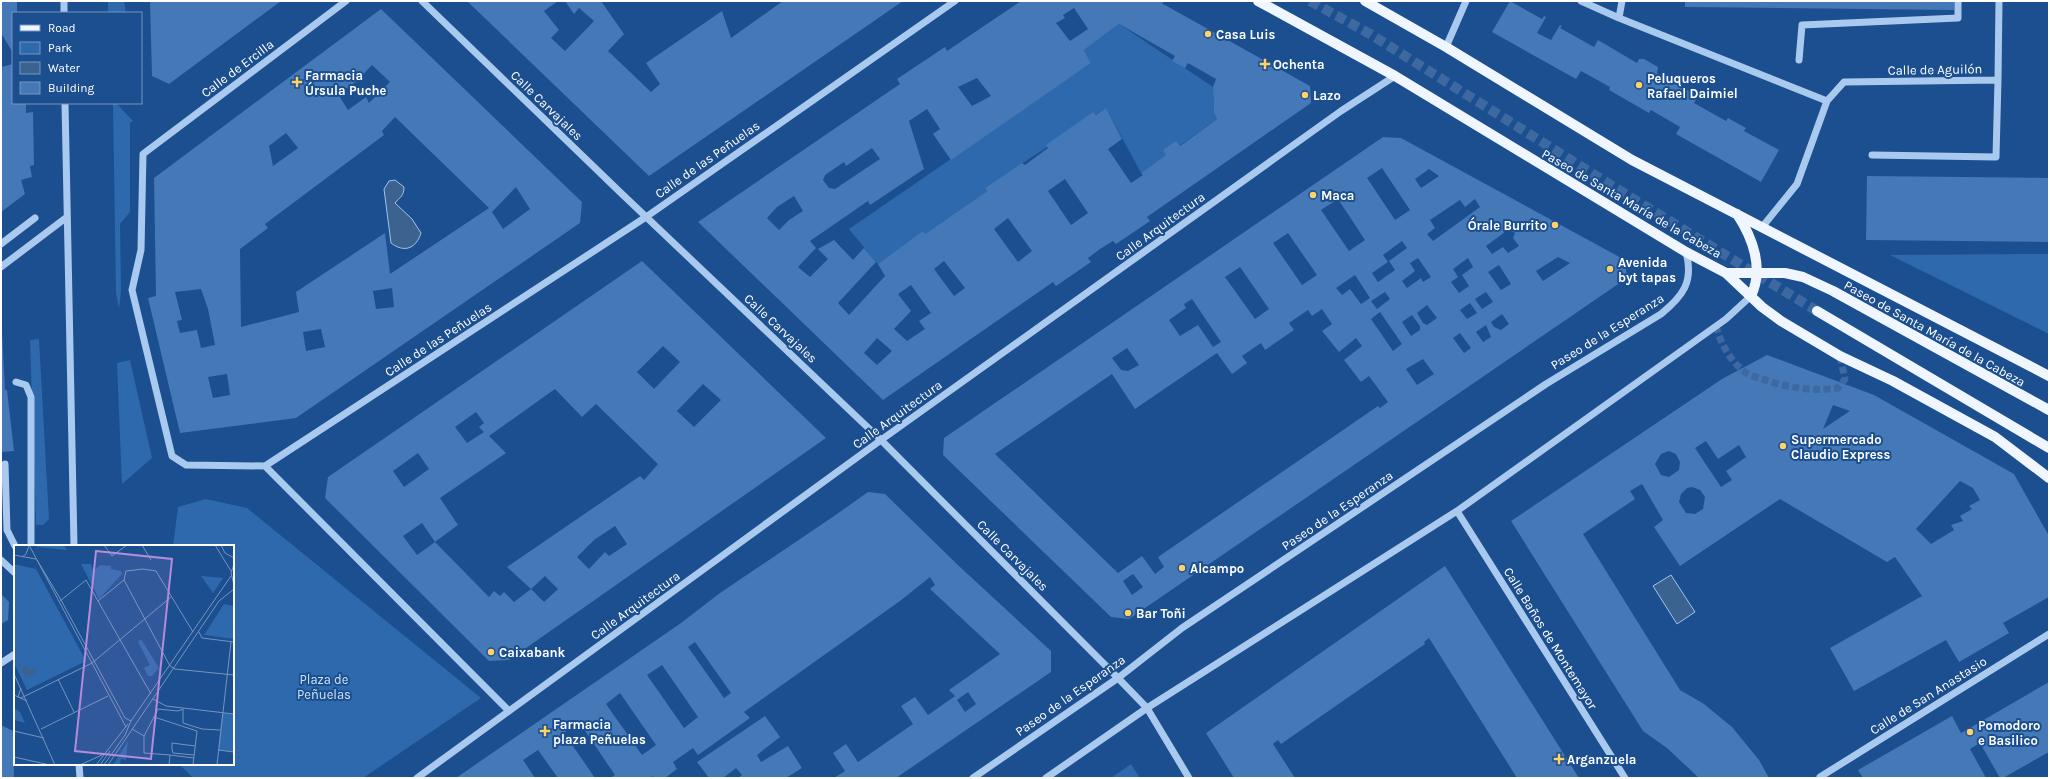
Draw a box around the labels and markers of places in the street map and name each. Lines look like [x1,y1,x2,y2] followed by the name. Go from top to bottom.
[1216,27,1275,42] place label: Casa Luis
[1203,29,1213,39] marker: Casa Luis
[1273,57,1325,72] place label: Ochenta
[1260,59,1270,69] marker: Ochenta
[305,68,387,98] place label: Farmacia Úrsula Puche
[1647,71,1738,101] place label: Peluqueros Rafael Daimiel
[292,77,302,87] marker: Farmacia Úrsula Puche
[1634,80,1644,90] marker: Peluqueros Rafael Daimiel
[1313,88,1341,103] place label: Lazo
[1300,90,1310,100] marker: Lazo
[1321,188,1354,203] place label: Maca
[1308,190,1318,200] marker: Maca
[1468,216,1547,233] place label: Órale Burrito
[1550,220,1560,230] marker: Órale Burrito
[1618,255,1676,285] place label: Avenida byt tapas
[1605,264,1615,274] marker: Avenida byt tapas
[1791,432,1890,462] place label: Supermercado Claudio Express
[1778,441,1788,451] marker: Supermercado Claudio Express
[1190,561,1244,576] place label: Alcampo
[1177,563,1187,573] marker: Alcampo
[1136,606,1186,621] place label: Bar Toñi
[1123,608,1133,618] marker: Bar Toñi
[499,645,566,660] place label: Caixabank
[486,647,496,657] marker: Caixabank
[553,717,646,747] place label: Farmacia plaza Peñuelas
[1978,718,2040,748] place label: Pomodoro e Basilico
[540,726,550,736] marker: Farmacia plaza Peñuelas
[1965,727,1975,737] marker: Pomodoro e Basilico
[1567,752,1636,767] place label: Arganzuela
[1554,754,1564,764] marker: Arganzuela

